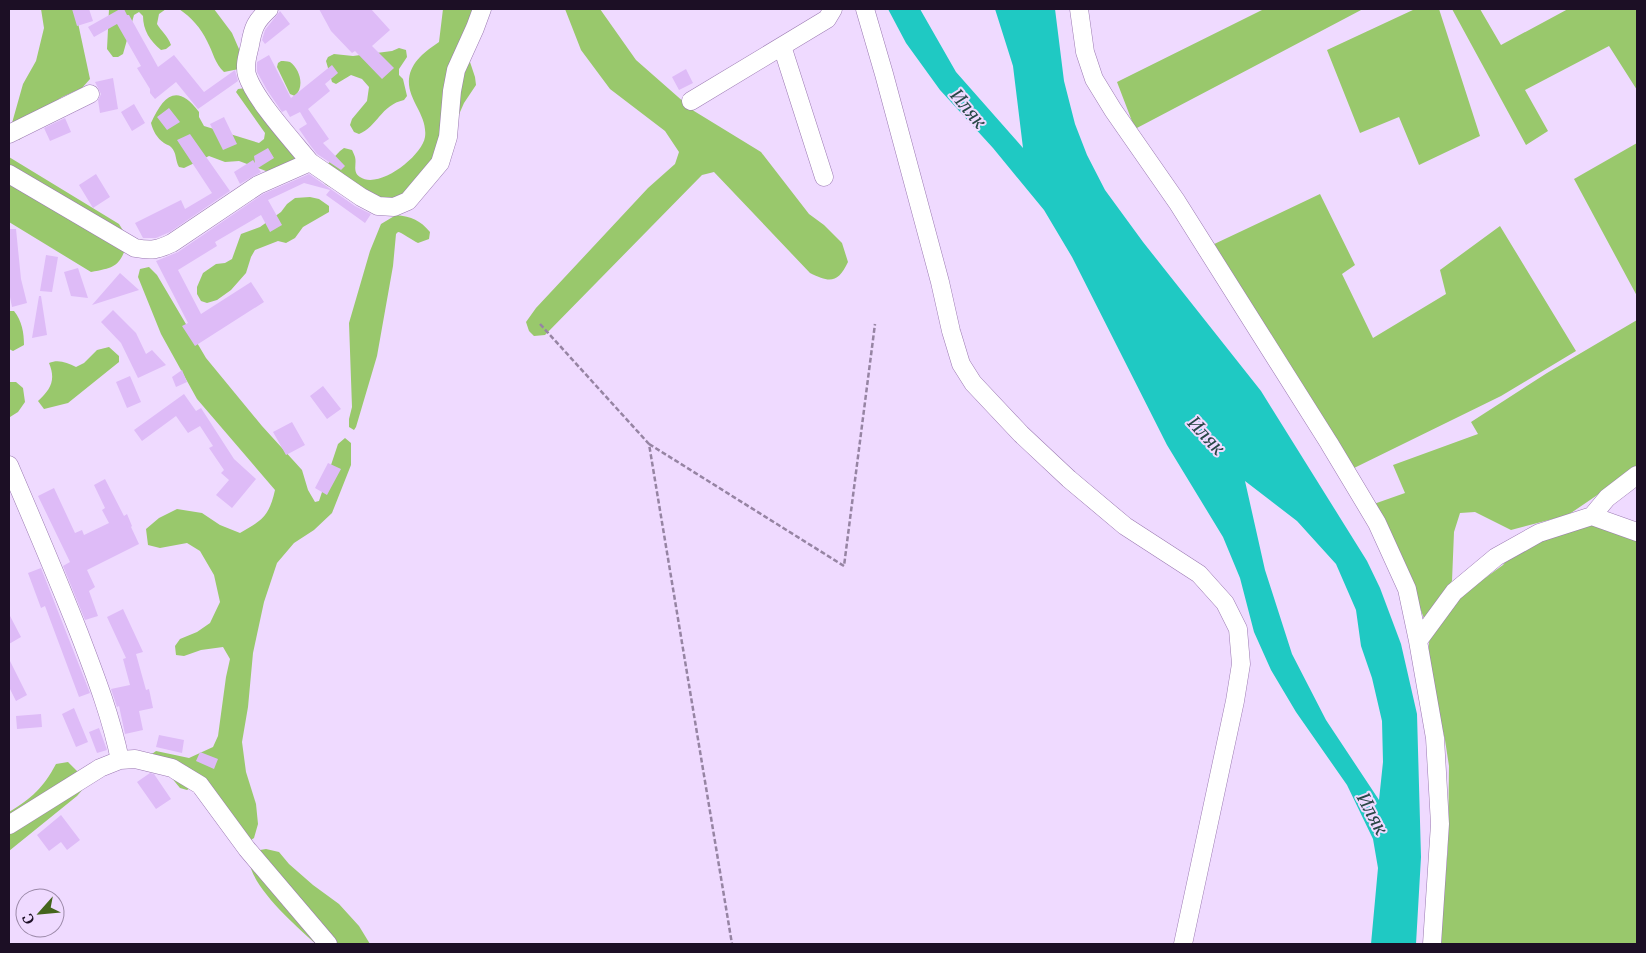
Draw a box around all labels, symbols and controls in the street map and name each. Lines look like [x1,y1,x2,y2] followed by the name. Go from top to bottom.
[945,84,991,133] water label: Иляк
[1183,412,1230,460] water label: Иляк
[1352,789,1393,839] water label: Иляк
[15,888,65,938] north arrow
[18,911,39,927] text: С

